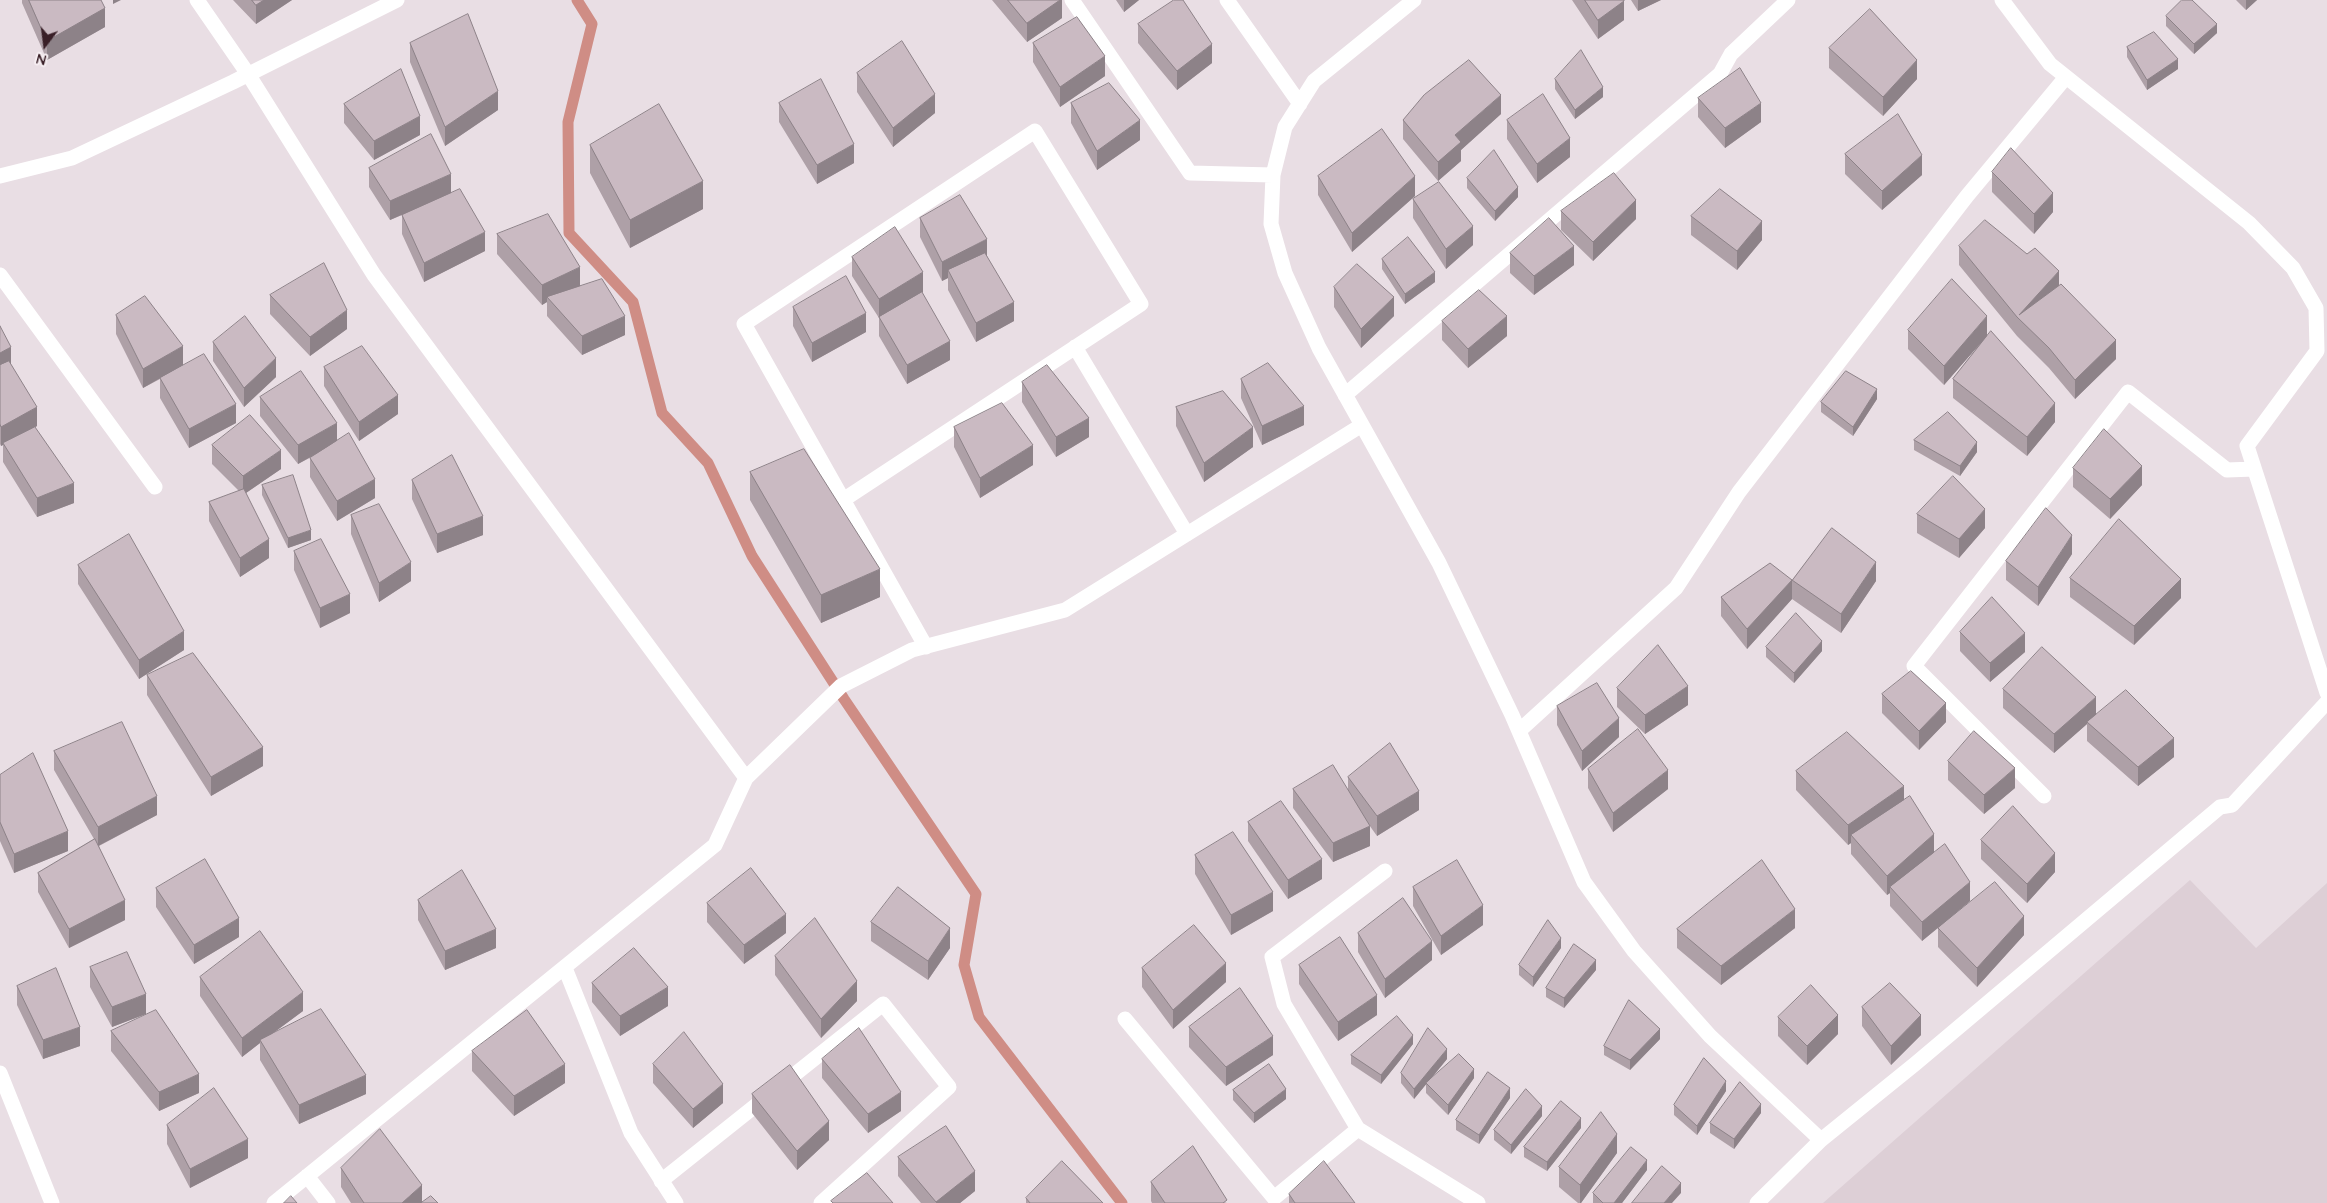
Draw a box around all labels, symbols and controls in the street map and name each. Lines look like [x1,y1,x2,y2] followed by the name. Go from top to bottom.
[20,20,70,70] north arrow
[34,49,48,70] text: N

